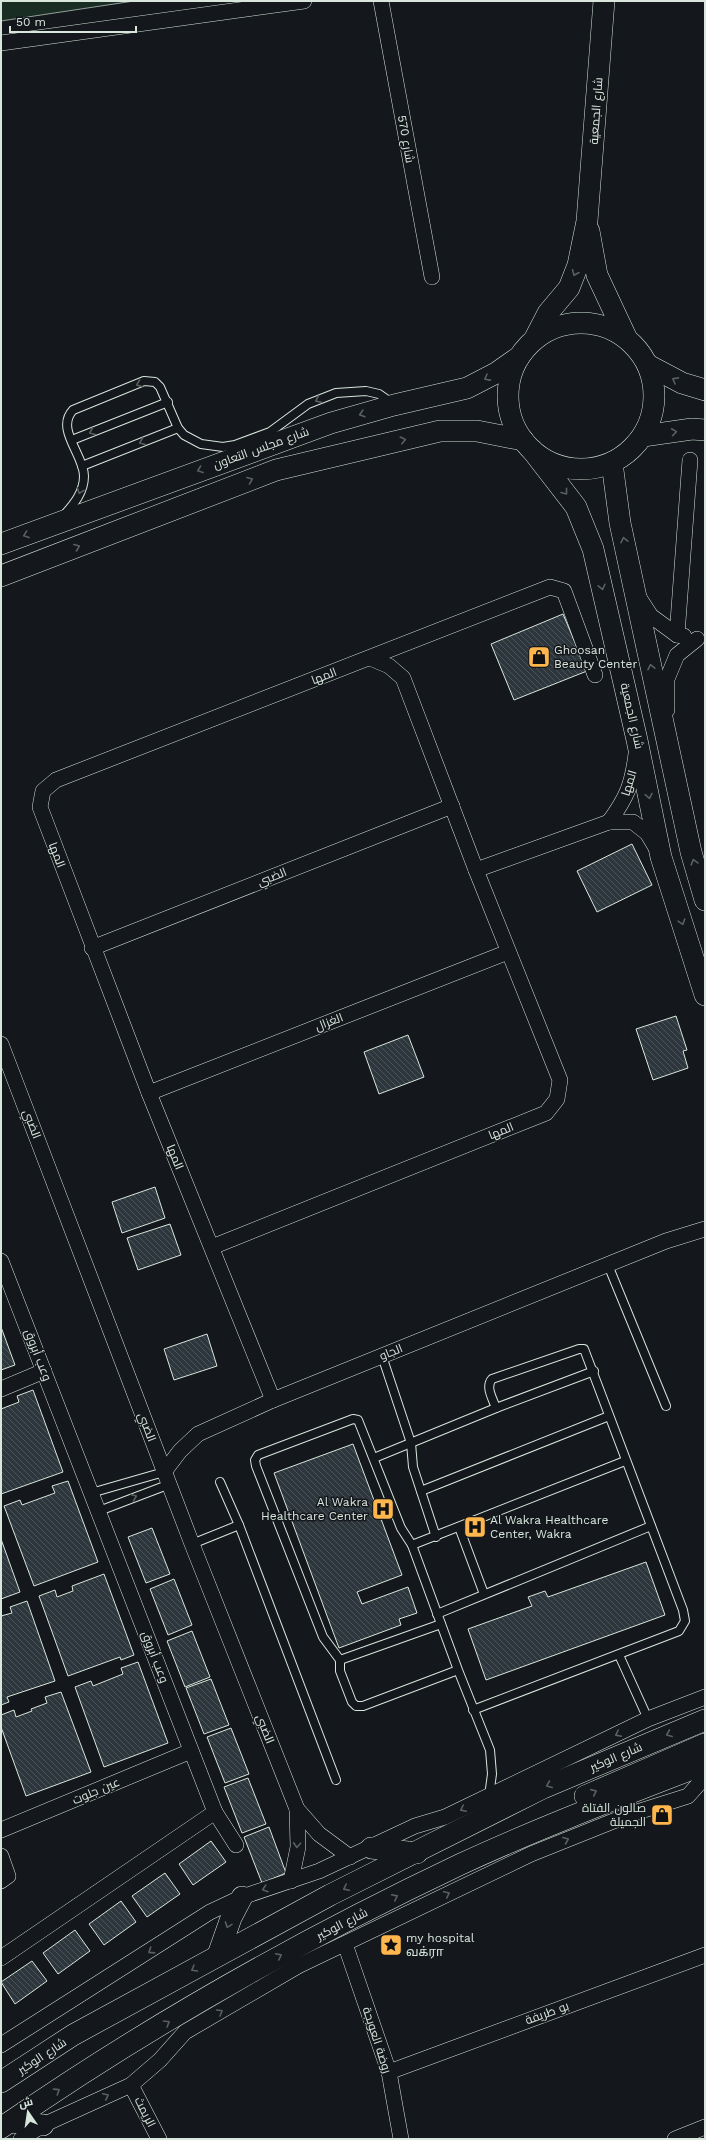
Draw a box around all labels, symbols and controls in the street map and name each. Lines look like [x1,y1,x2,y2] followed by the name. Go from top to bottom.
[10,8,136,34] scale bar
[16,15,46,29] text: 50 m
[587,77,606,145] street label: شارع الجمعية
[394,114,417,164] street label: شارع 570
[572,268,580,276] one-way arrow
[483,373,491,380] one-way arrow
[672,377,680,384] one-way arrow
[135,379,142,387] one-way arrow
[315,395,322,403] one-way arrow
[359,409,366,418] one-way arrow
[211,424,311,473] street label: شارع مجلس التعاون
[89,427,96,435] one-way arrow
[671,428,677,437] one-way arrow
[400,437,406,445] one-way arrow
[138,438,145,446] one-way arrow
[196,465,203,474] one-way arrow
[247,477,254,485] one-way arrow
[76,488,85,495] one-way arrow
[560,488,567,495] one-way arrow
[22,530,29,538] one-way arrow
[620,537,628,543] one-way arrow
[73,543,80,551] one-way arrow
[597,584,605,590] one-way arrow
[554,643,637,671] place label: Ghoosan Beauty Center
[526,644,552,670] shop icon: Ghoosan Beauty Center
[648,664,656,670] one-way arrow
[309,665,339,687] street label: المها
[617,682,646,751] street label: شارع الجمعية
[618,768,640,798] street label: المها
[644,793,652,799] one-way arrow
[46,840,68,870] street label: المها
[690,859,699,866] one-way arrow
[255,865,290,892] street label: الضبي
[677,918,685,925] one-way arrow
[313,1010,345,1034] street label: الغزال
[17,1107,44,1142] street label: الضبي
[486,1120,516,1142] street label: المها
[164,1142,186,1172] street label: المها
[22,1327,55,1383] street label: وعب أبروق
[377,1341,405,1363] street label: الجاو
[132,1410,159,1445] street label: الضبي
[131,1494,138,1502] one-way arrow
[261,1495,368,1523] place label: Al Wakra Healthcare Center
[370,1496,396,1522] hospital icon: Al Wakra Healthcare Center
[490,1513,608,1541] place label: Al Wakra Healthcare Center, Wakra
[462,1514,488,1540] hospital icon: Al Wakra Healthcare Center, Wakra
[139,1629,172,1685] street label: وعب أبروق
[250,1712,277,1747] street label: الضبي
[614,1729,622,1737] one-way arrow
[665,1729,673,1737] one-way arrow
[587,1740,645,1776] street label: شارع الوكير
[70,1775,122,1807] street label: عين جلوت
[546,1781,553,1789] one-way arrow
[590,1789,598,1797] one-way arrow
[582,1801,646,1829] place label: صالون الفتاة الجميلة
[649,1802,675,1828] shop icon: صالون الفتاة الجميلة
[459,1804,467,1811] one-way arrow
[562,1837,569,1845] one-way arrow
[293,1842,302,1848] one-way arrow
[342,1883,350,1891] one-way arrow
[262,1884,269,1893] one-way arrow
[443,1891,451,1899] one-way arrow
[390,1894,398,1902] one-way arrow
[313,1905,370,1944] street label: شارع الوكير
[224,1922,233,1929] one-way arrow
[406,1931,475,1959] place label: my hospital வக்ரா
[378,1932,404,1958] place icon: my hospital வக்ரா
[148,1946,155,1953] one-way arrow
[275,1954,282,1961] one-way arrow
[191,1964,198,1971] one-way arrow
[523,1999,571,2027] street label: بو طريفة
[360,2005,394,2075] street label: روضة العويجة
[216,2009,223,2016] one-way arrow
[163,2020,170,2027] one-way arrow
[14,2035,70,2078] street label: شارع الوكير
[53,2089,60,2096] one-way arrow
[8,2092,48,2132] north arrow
[101,2093,109,2101] one-way arrow
[131,2094,159,2130] street label: الريمث
[18,2095,34,2111] text: ش

